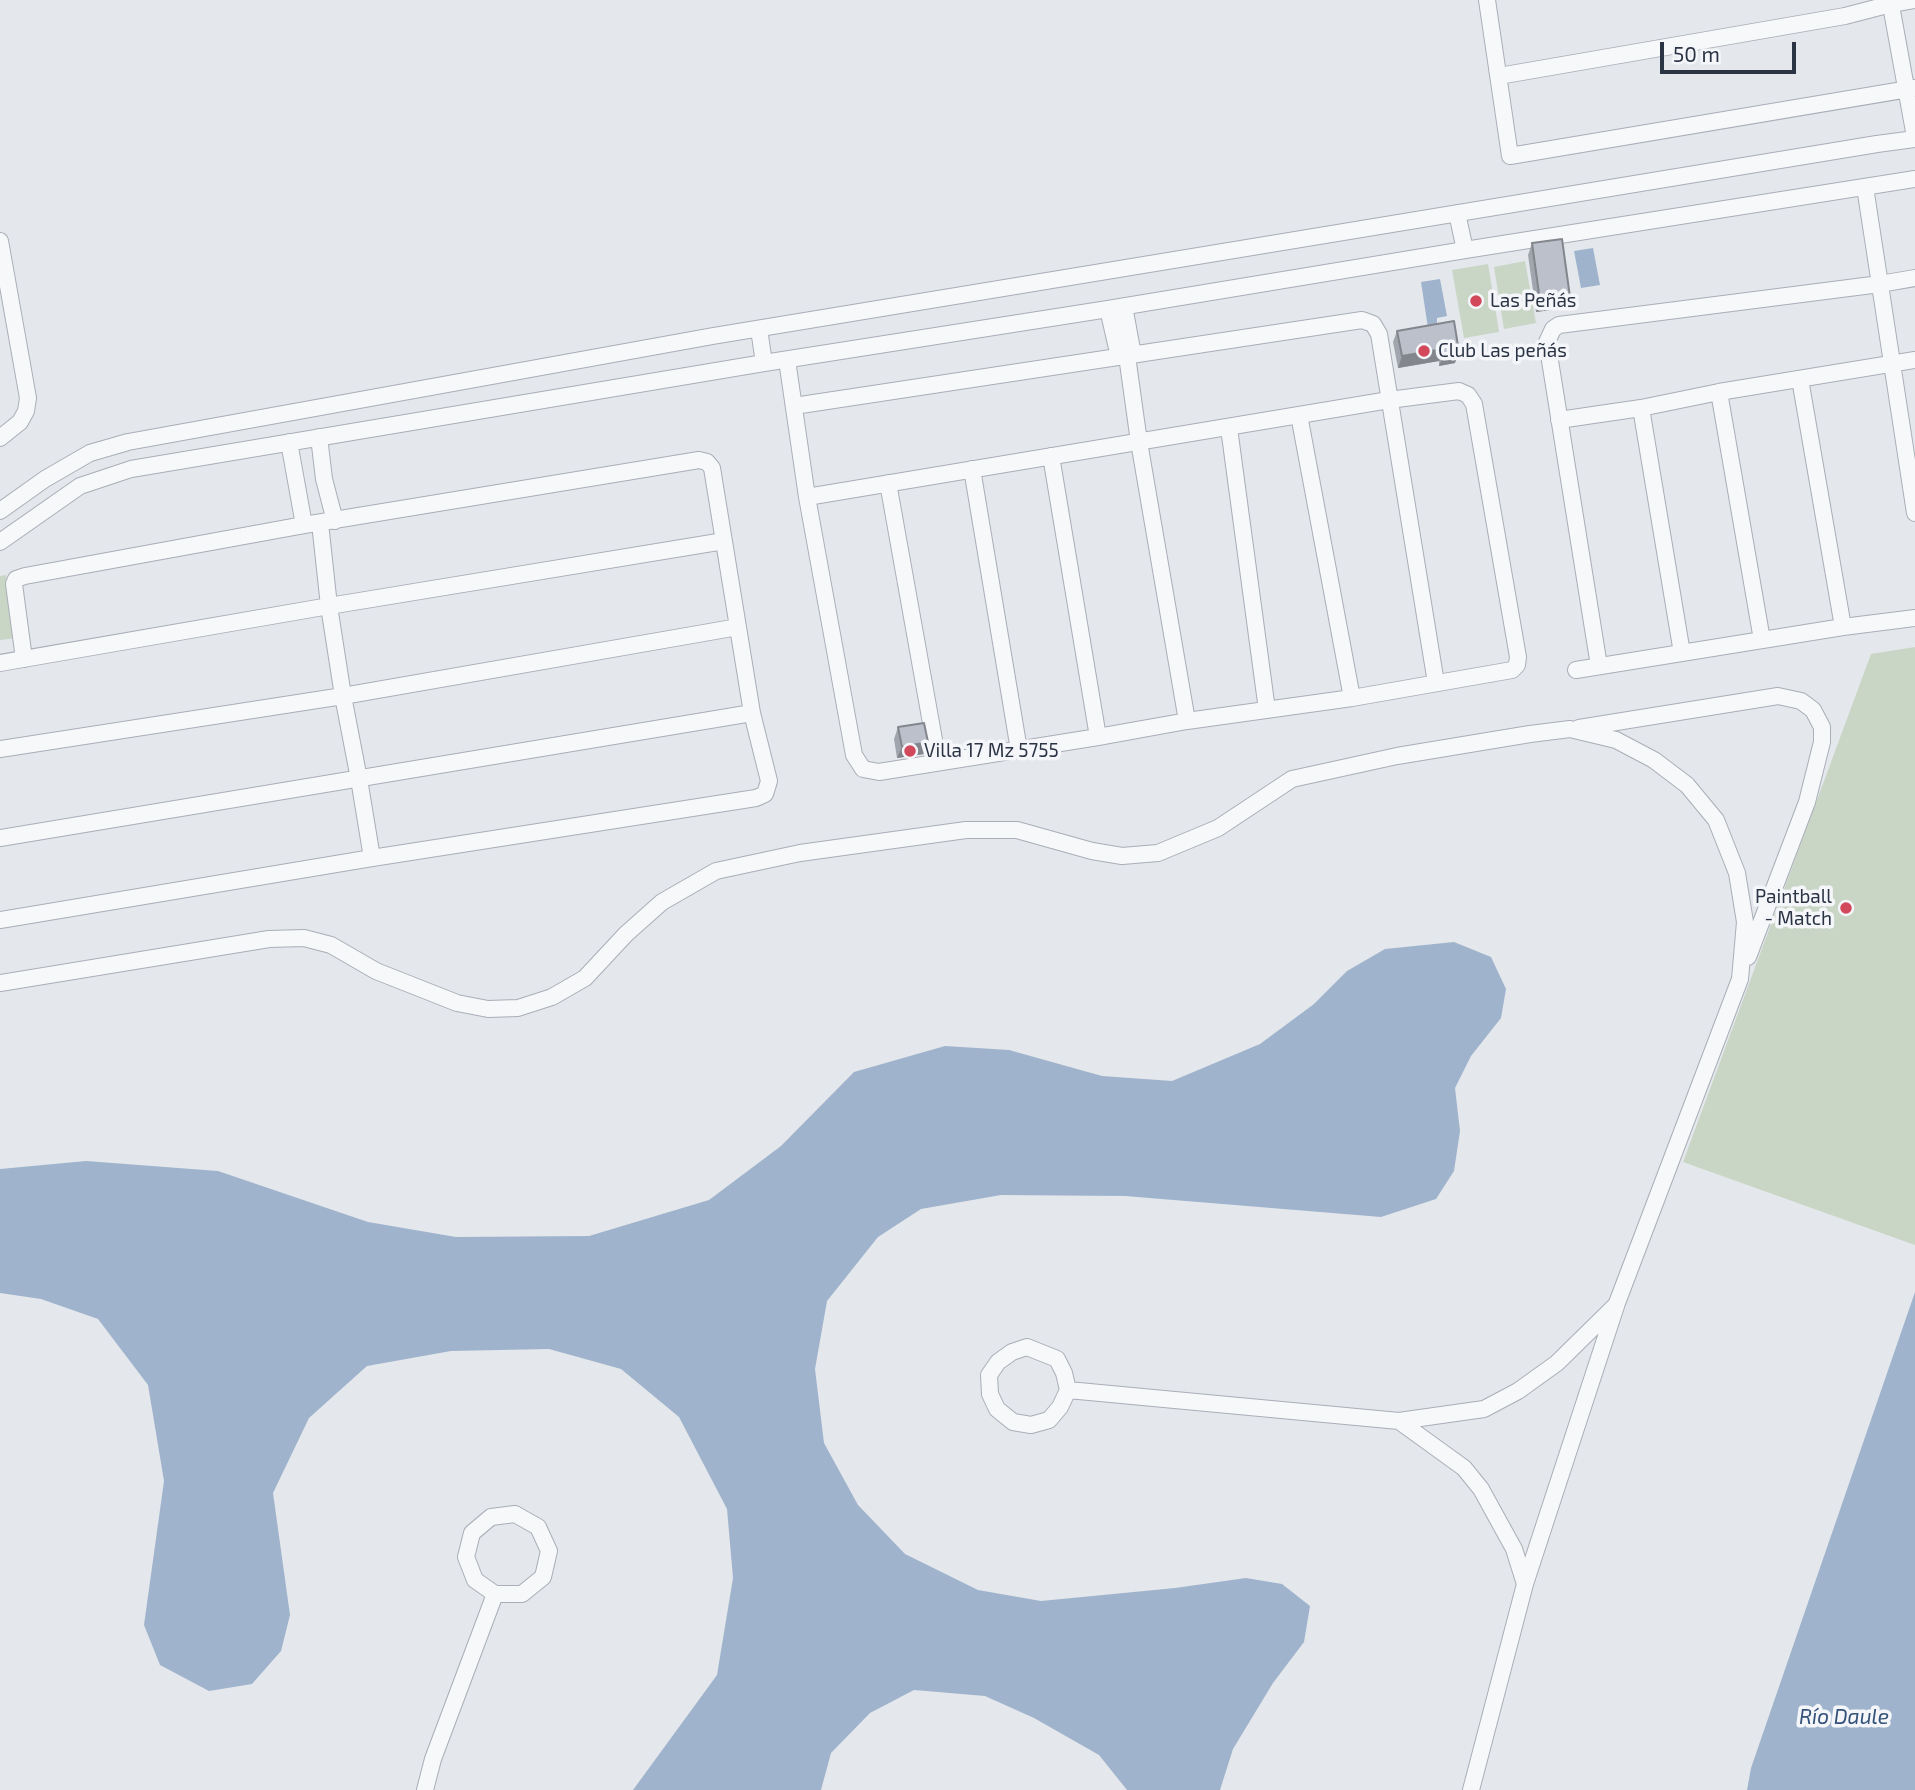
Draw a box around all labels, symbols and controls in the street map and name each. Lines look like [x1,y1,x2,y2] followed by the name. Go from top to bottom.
[1663,28,1800,72] scale bar
[1673,41,1720,66] text: 50 m
[1490,290,1577,312] place label: Las Peñás
[1468,293,1484,309] marker: Las Peñás
[1438,340,1567,362] place label: Club Las peñás
[1416,343,1432,359] marker: Club Las peñás
[924,740,1059,762] place label: Villa 17 Mz 5755
[902,743,918,759] marker: Villa 17 Mz 5755
[1755,886,1832,930] place label: Paintball - Match
[1838,900,1854,916] marker: Paintball - Match
[1799,1704,1889,1730] water label: Río Daule

